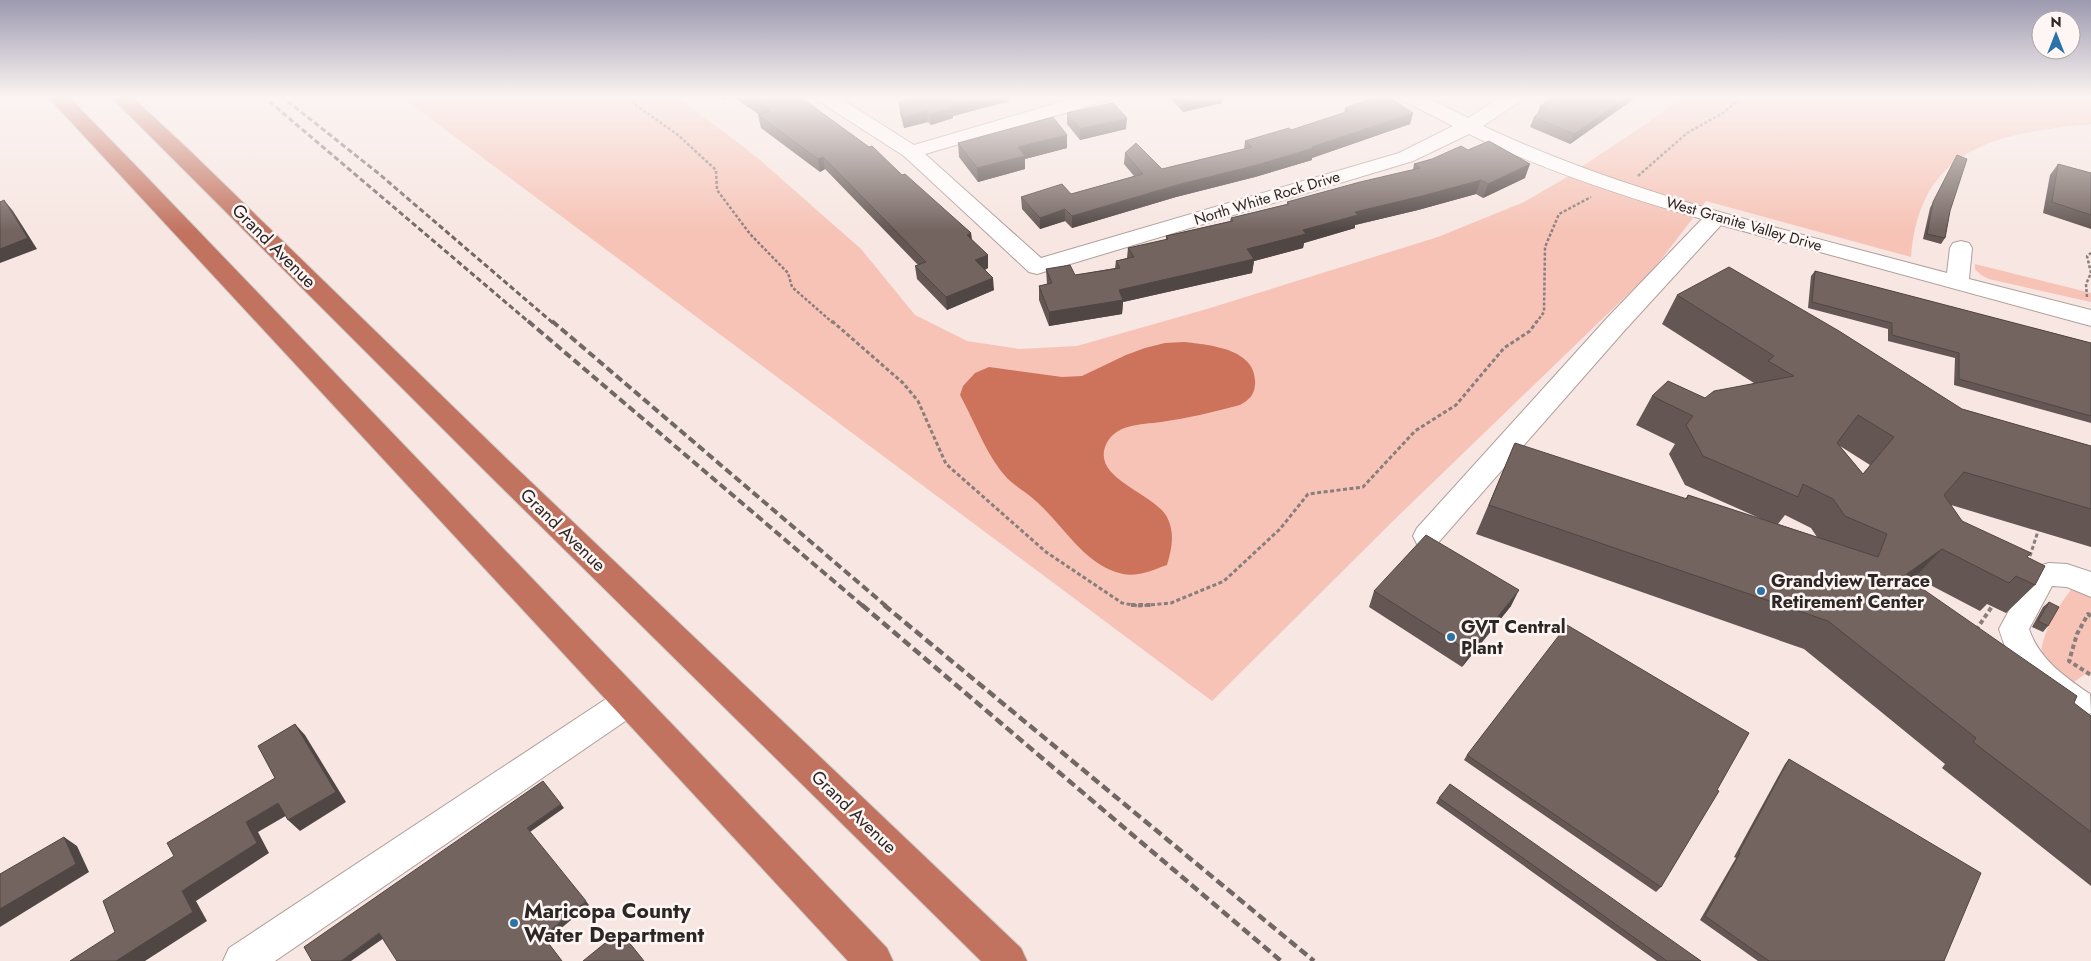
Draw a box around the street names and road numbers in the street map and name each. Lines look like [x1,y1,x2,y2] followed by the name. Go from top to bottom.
[1191,165,1343,231] street label: North White Rock Drive
[1663,191,1825,257] street label: West Granite Valley Drive
[226,198,322,294] street label: Grand Avenue
[514,482,612,578] street label: Grand Avenue
[805,764,903,860] street label: Grand Avenue

